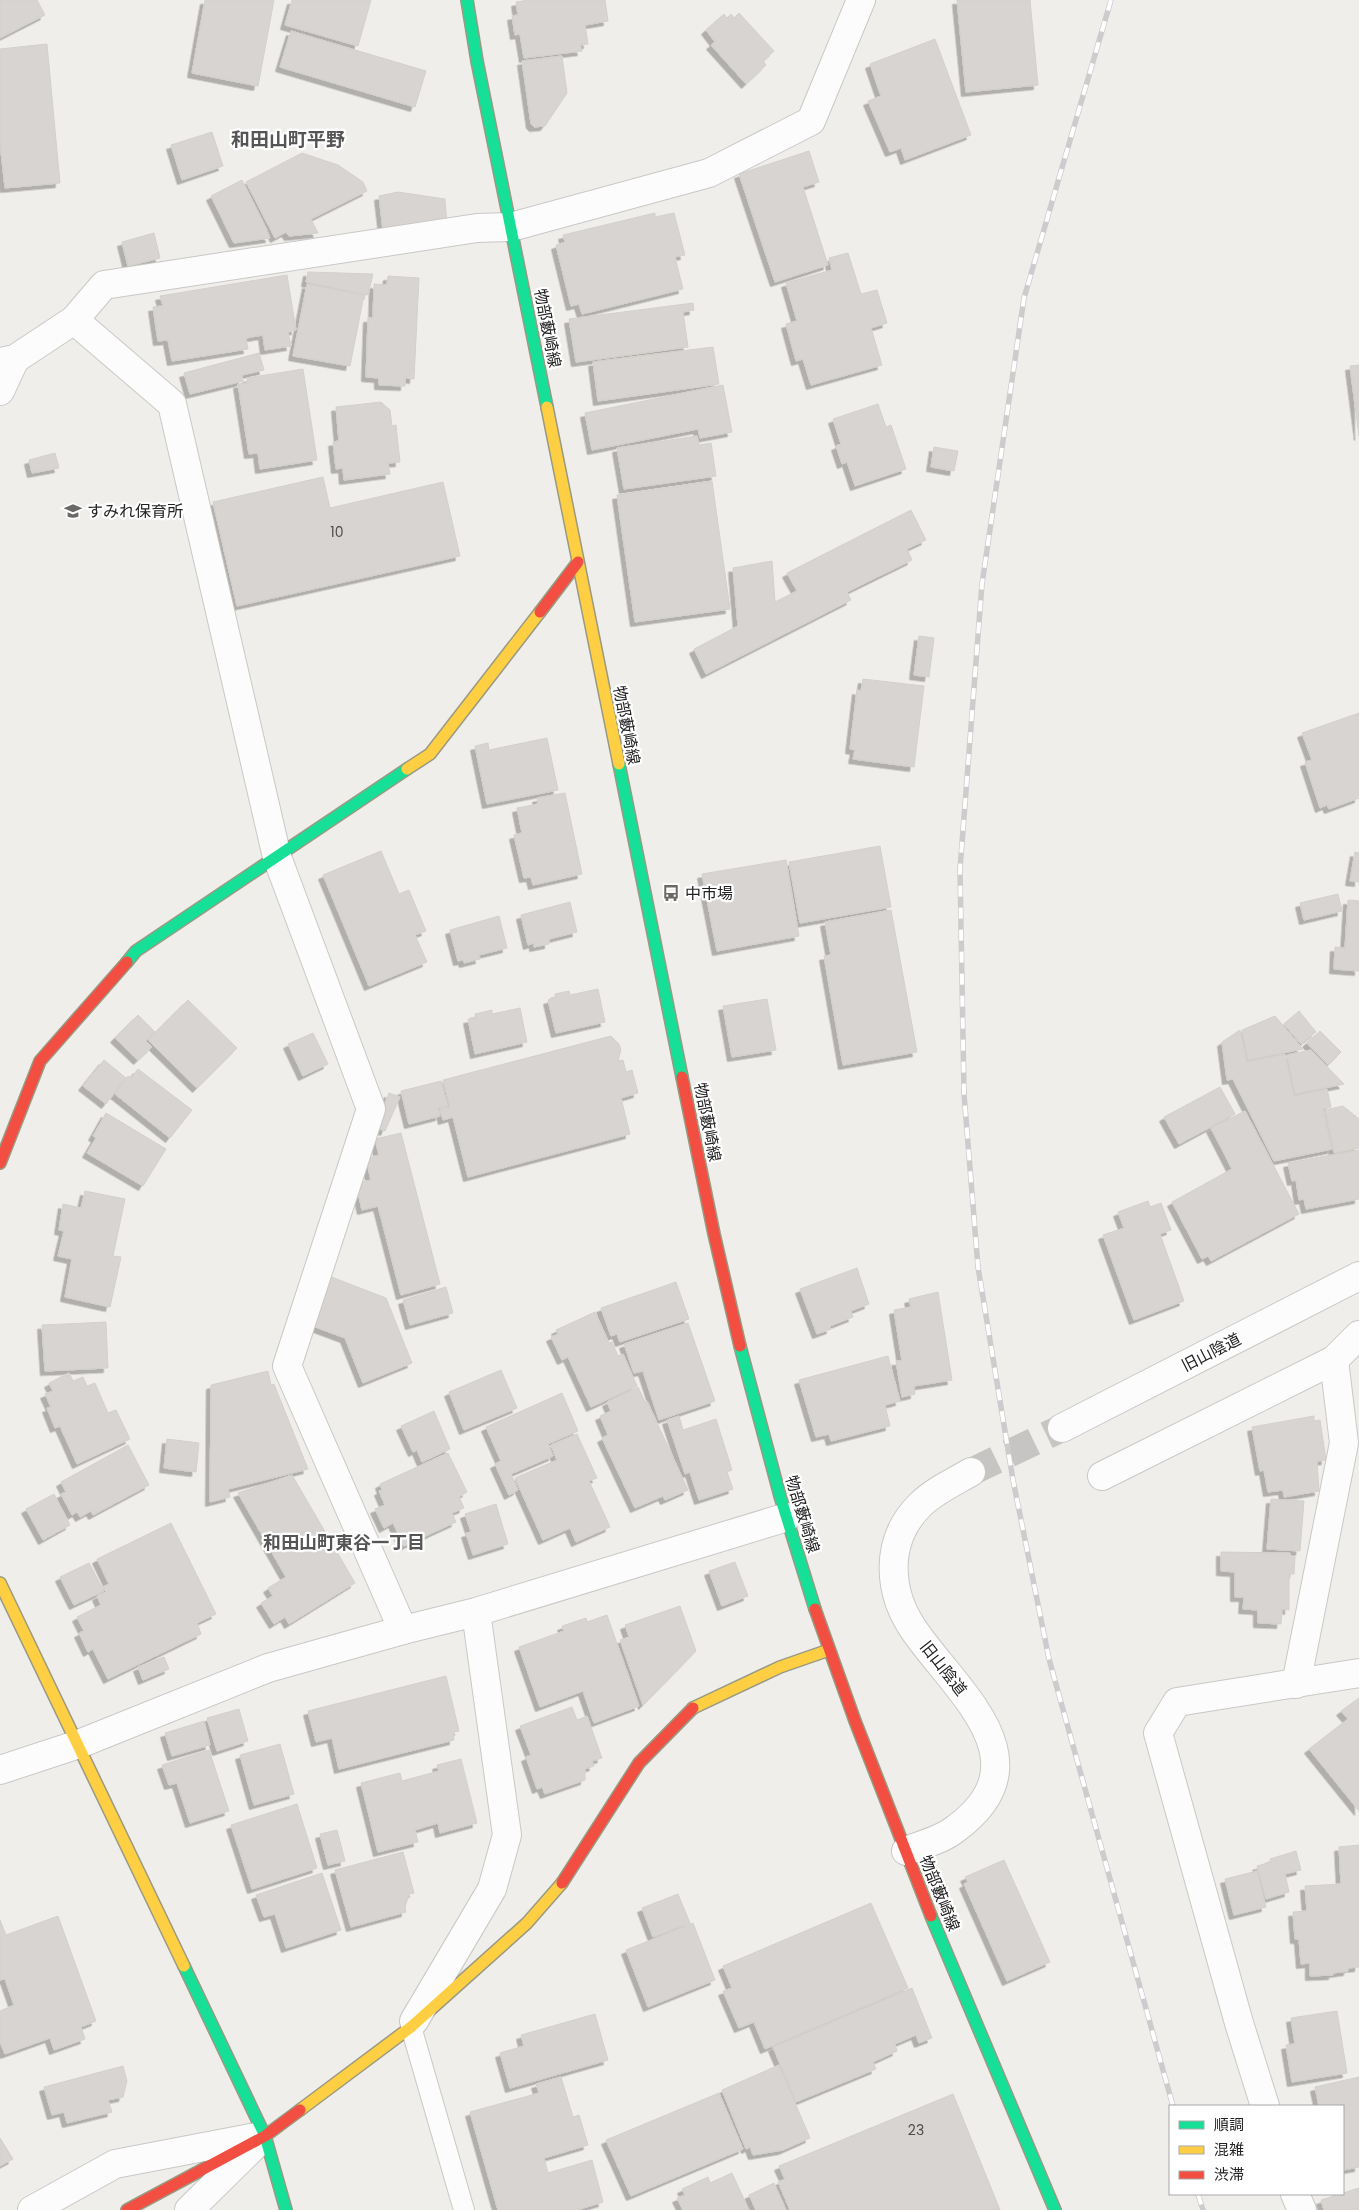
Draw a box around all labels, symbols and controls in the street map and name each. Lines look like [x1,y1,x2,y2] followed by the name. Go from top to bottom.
[231,126,345,153] district label: 和田山町平野
[529,287,566,370] street label: 物部藪崎線
[87,500,183,523] place label: すみれ保育所
[63,501,83,521] school or university icon: すみれ保育所
[330,522,344,542] house number: 10
[608,684,645,767] street label: 物部藪崎線
[685,882,733,905] place label: 中市場
[661,883,681,903] bus stop icon: 中市場
[689,1081,726,1164] street label: 物部藪崎線
[1177,1328,1245,1377] street label: 旧山陰道
[780,1473,825,1556] street label: 物部藪崎線
[263,1530,425,1555] district label: 和田山町東谷一丁目
[915,1636,972,1701] street label: 旧山陰道
[914,1852,965,1935] street label: 物部藪崎線
[1169,2105,1344,2195] legend
[1214,2114,1244,2135] text: 順調
[908,2120,924,2140] house number: 23
[1214,2139,1244,2160] text: 混雑
[1214,2164,1244,2185] text: 渋滞

